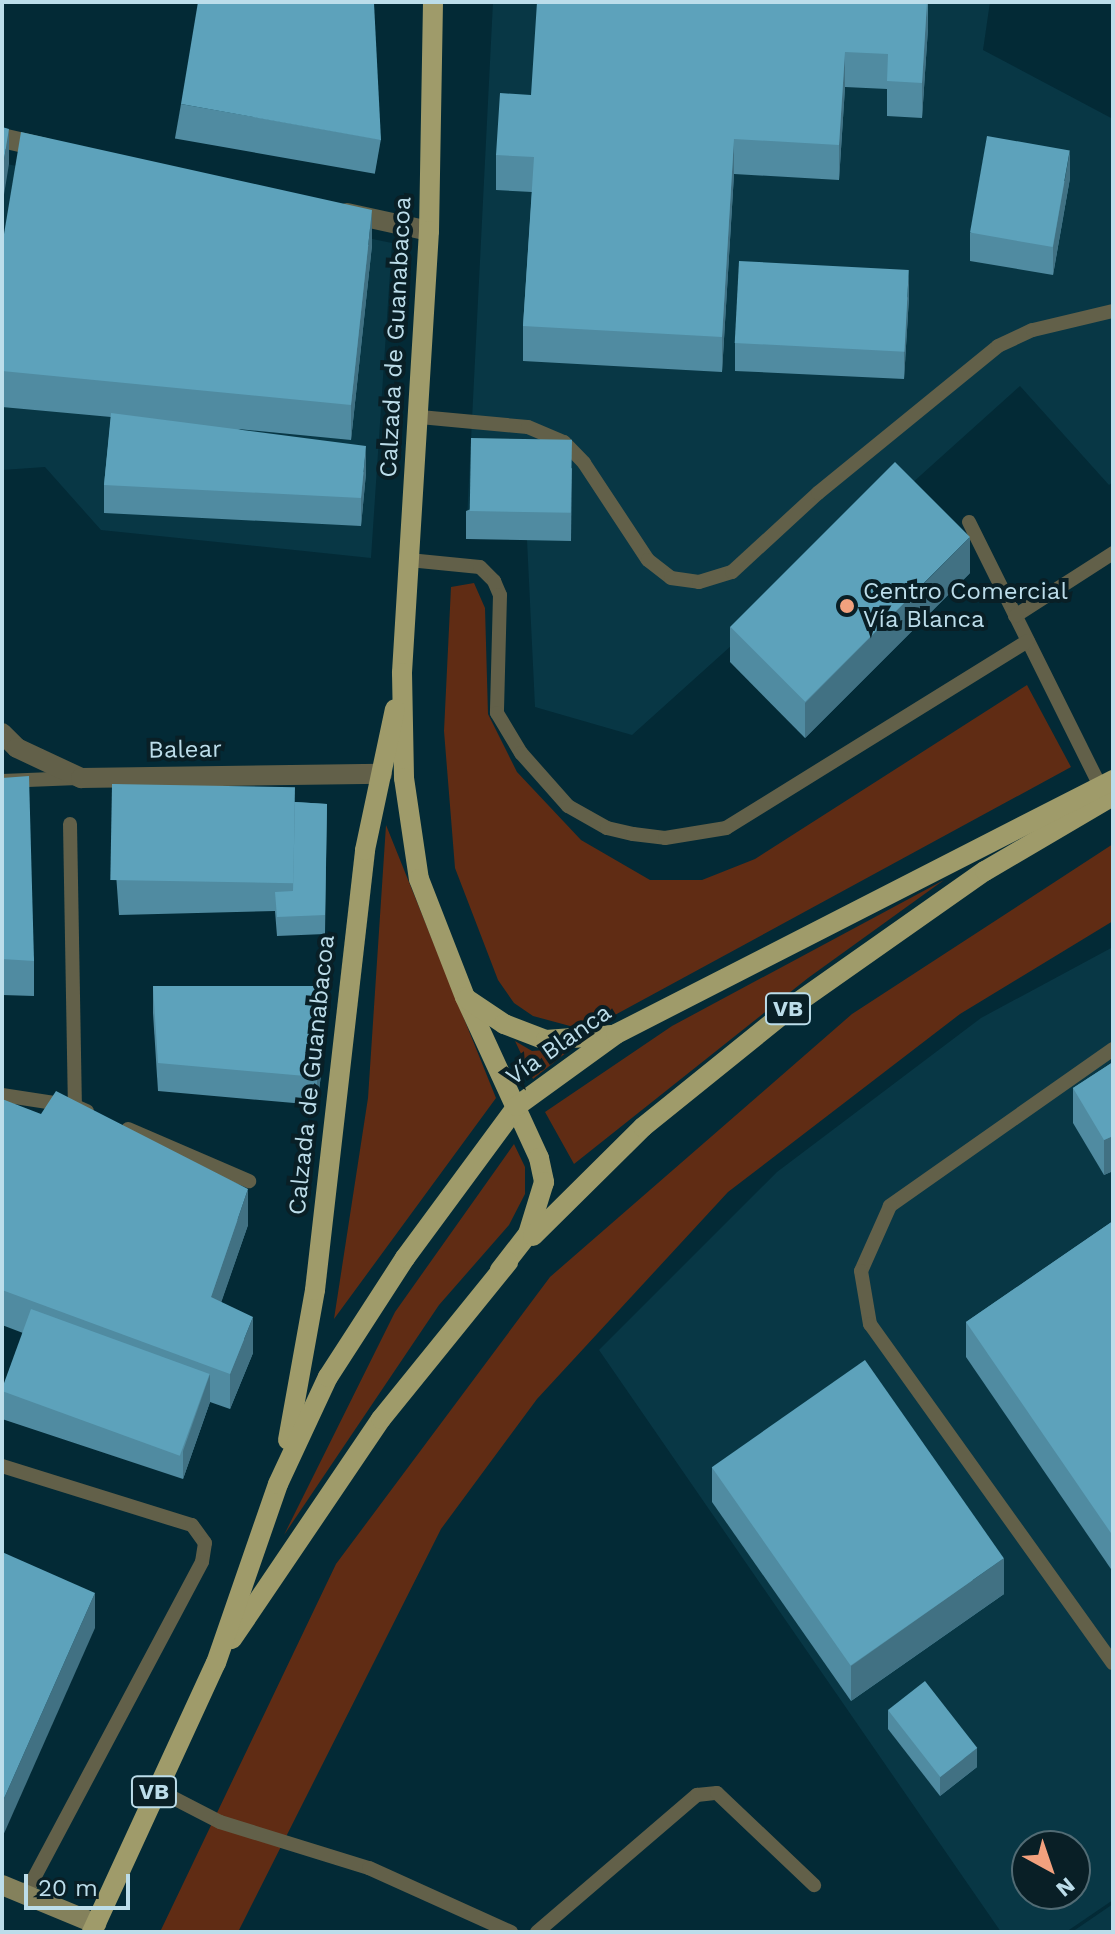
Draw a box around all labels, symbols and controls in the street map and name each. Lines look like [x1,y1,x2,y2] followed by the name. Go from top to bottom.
[374,195,418,479] street label: Calzada de Guanabacoa
[863,578,1068,634] place label: Centro Comercial Vía Blanca
[838,597,856,615] marker: Centro Comercial Vía Blanca
[148,735,222,765] street label: Balear
[283,933,341,1217] street label: Calzada de Guanabacoa
[764,991,812,1027] road number: VB
[501,998,617,1092] street label: Vía Blanca
[130,1774,178,1810] road number: VB
[1011,1830,1091,1910] north arrow
[28,1858,134,1908] scale bar
[1051,1872,1080,1902] text: N
[38,1874,98,1902] text: 20 m

